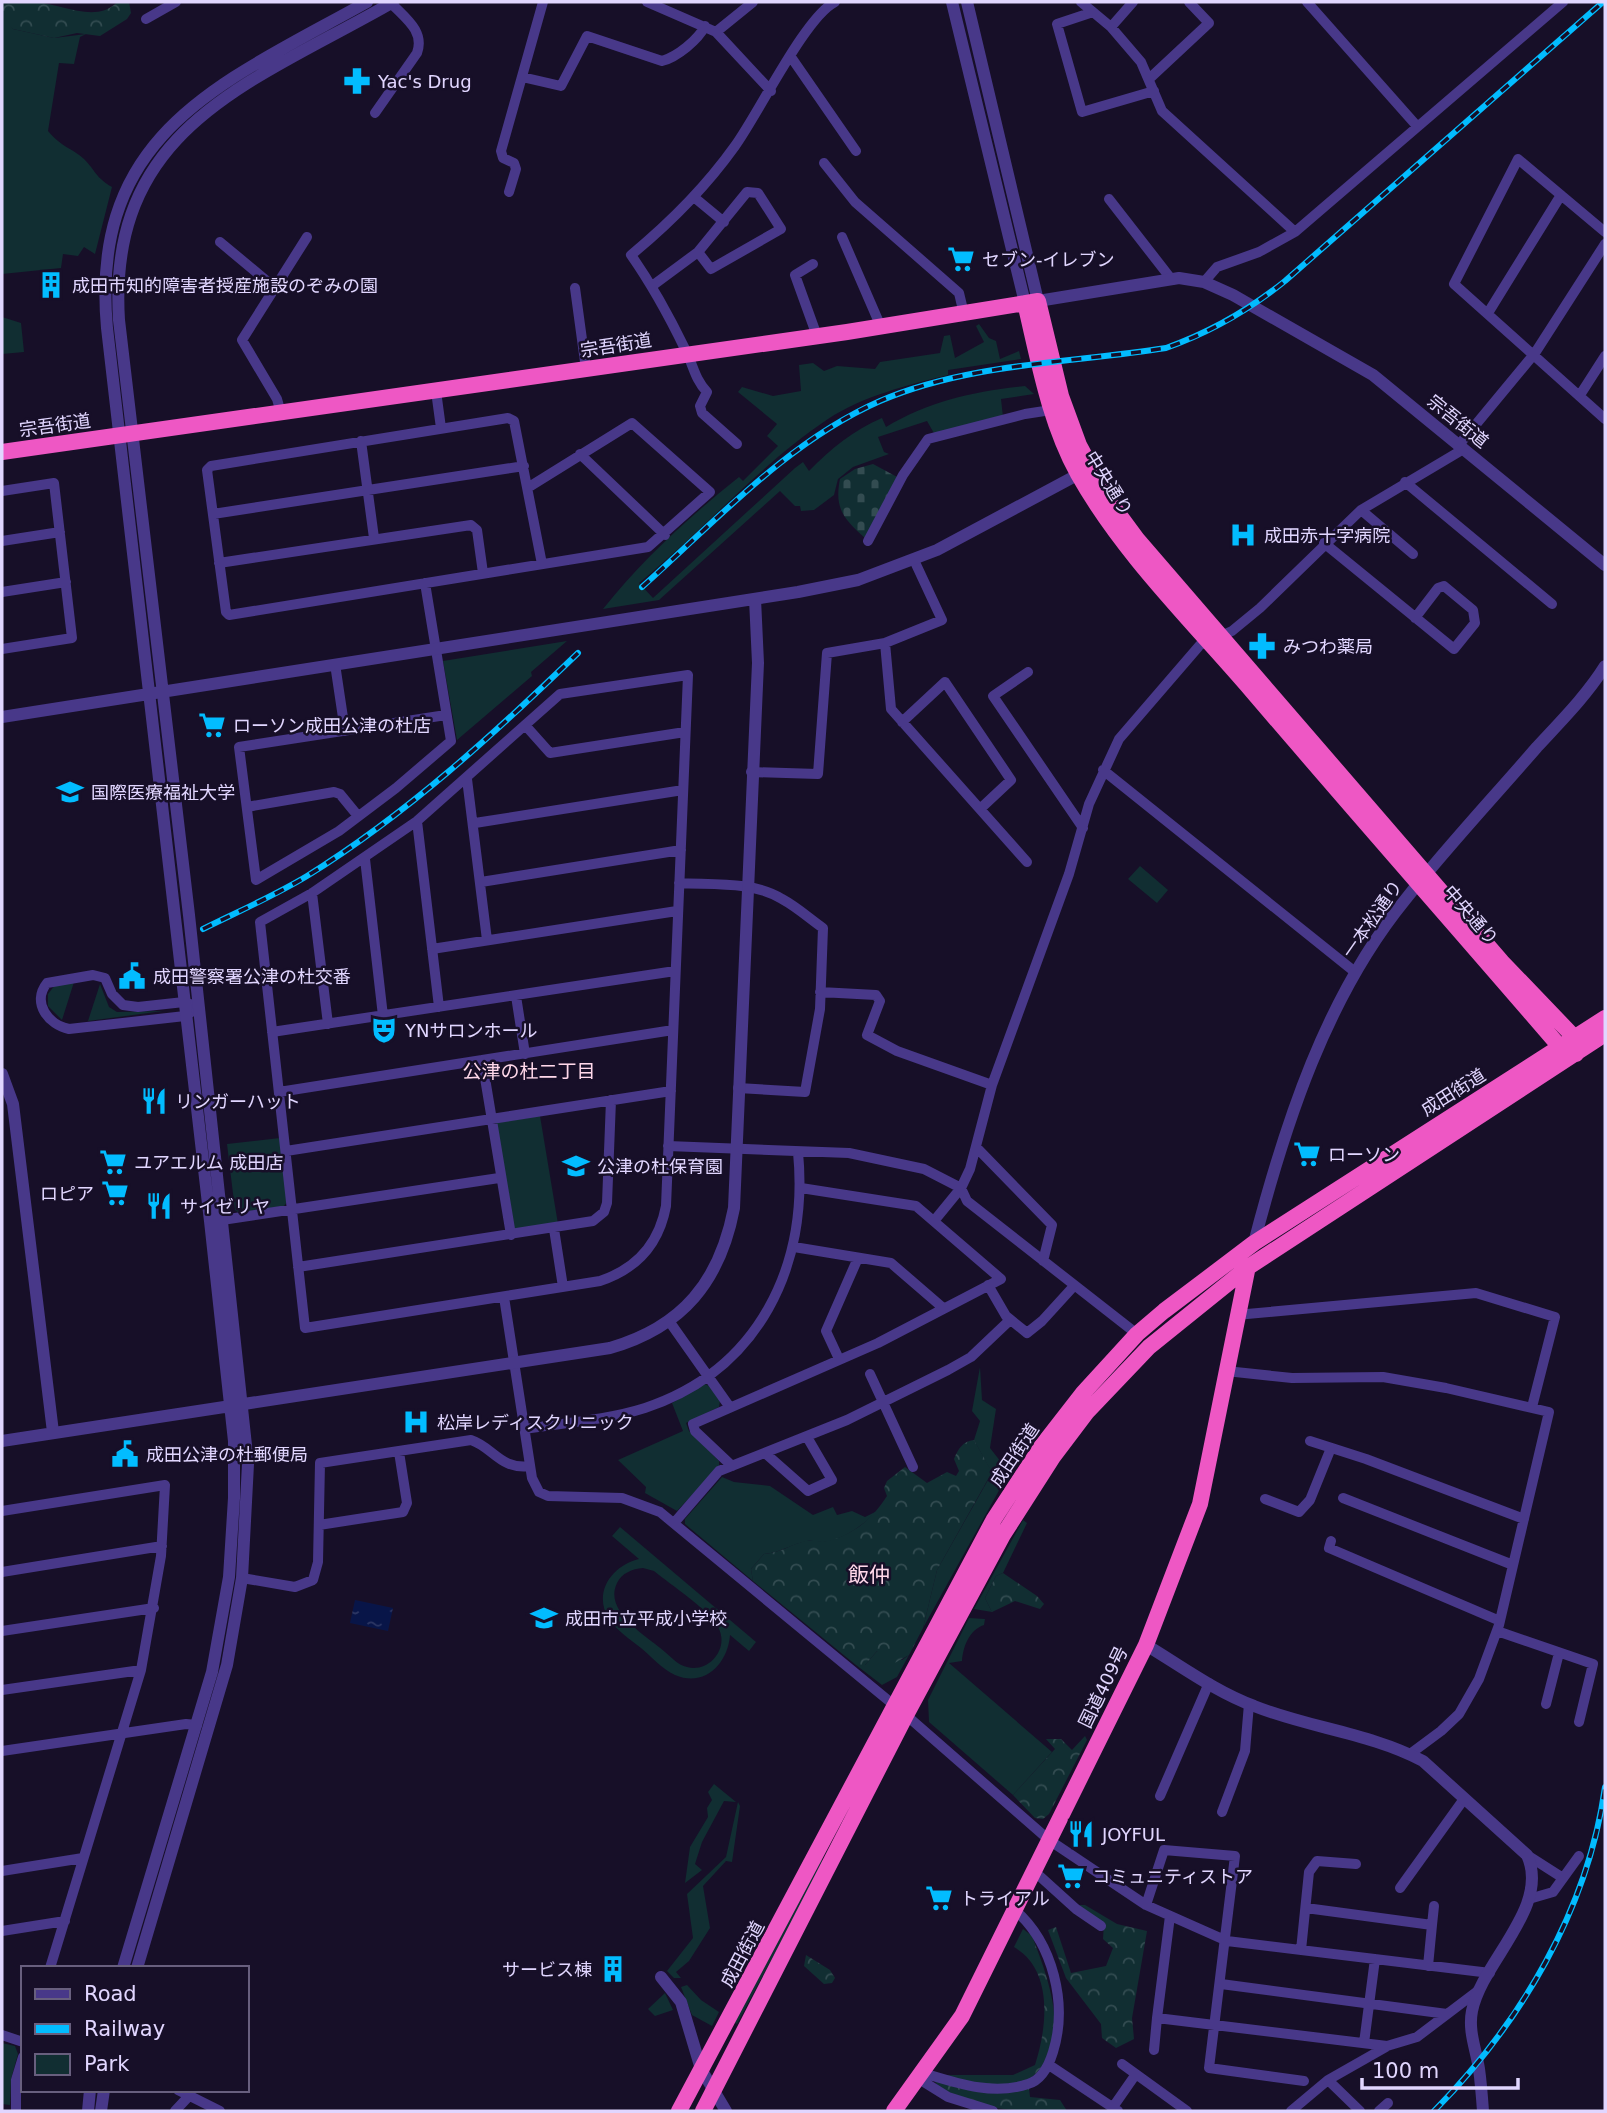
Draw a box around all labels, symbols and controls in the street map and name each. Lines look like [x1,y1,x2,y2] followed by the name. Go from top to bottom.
[342,66,372,96] pharmacy icon: Yac's Drug
[377,71,472,92] place label: Yac's Drug
[946,244,976,274] supermarket icon: セブン-イレブン
[982,249,1115,270] place label: セブン-イレブン
[36,270,66,300] building icon: 成田市知的障害者授産施設のぞみの園
[72,275,378,296] place label: 成田市知的障害者授産施設のぞみの園
[579,329,653,361] street label: 宗吾街道
[1423,390,1493,452] street label: 宗吾街道
[18,410,92,440] street label: 宗吾街道
[1081,447,1137,519] street label: 中央通り
[1228,520,1258,550] hospital icon: 成田赤十字病院
[1264,525,1390,546] place label: 成田赤十字病院
[1247,631,1277,661] pharmacy icon: みつわ薬局
[1283,636,1373,657] place label: みつわ薬局
[197,710,227,740] supermarket icon: ローソン成田公津の杜店
[233,715,431,736] place label: ローソン成田公津の杜店
[55,777,85,807] school or university icon: 国際医療福祉大学
[91,782,235,803] place label: 国際医療福祉大学
[1338,876,1406,962] street label: 一本松通り
[1439,881,1503,949] street label: 中央通り
[117,961,147,991] public building icon: 成田警察署公津の杜交番
[153,966,351,987] place label: 成田警察署公津の杜交番
[369,1015,399,1045] theatre icon: YNサロンホール
[404,1020,537,1041] place label: YNサロンホール
[462,1060,596,1082] district label: 公津の杜二丁目
[1417,1064,1489,1120] street label: 成田街道
[139,1086,169,1116] restaurant icon: リンガーハット
[175,1091,301,1112] place label: リンガーハット
[1292,1139,1322,1169] supermarket icon: ローソン
[1328,1144,1400,1165] place label: ローソン
[98,1147,128,1177] supermarket icon: ユアエルム 成田店
[561,1151,591,1181] school or university icon: 公津の杜保育園
[134,1152,283,1173] place label: ユアエルム 成田店
[597,1156,723,1177] place label: 公津の杜保育園
[100,1178,130,1208] supermarket icon: ロピア
[40,1183,94,1204] place label: ロピア
[144,1191,174,1221] restaurant icon: サイゼリヤ
[180,1196,270,1217] place label: サイゼリヤ
[401,1407,431,1437] hospital icon: 松岸レディスクリニック
[437,1412,634,1433] place label: 松岸レディスクリニック
[985,1419,1043,1491] street label: 成田街道
[110,1439,140,1469] public building icon: 成田公津の杜郵便局
[146,1444,308,1465] place label: 成田公津の杜郵便局
[848,1563,890,1587] district label: 飯仲
[529,1603,559,1633] school or university icon: 成田市立平成小学校
[565,1608,727,1629] place label: 成田市立平成小学校
[1074,1643,1132,1731] street label: 国道409号
[1066,1819,1096,1849] restaurant icon: JOYFUL
[1101,1824,1165,1845] place label: JOYFUL
[1056,1861,1086,1891] supermarket icon: コミュニティストア
[1092,1866,1253,1887] place label: コミュニティストア
[924,1883,954,1913] supermarket icon: トライアル
[960,1888,1050,1909] place label: トライアル
[716,1917,768,1991] street label: 成田街道
[598,1954,628,1984] building icon: サービス棟
[502,1959,592,1980] place label: サービス棟
[21,1966,248,2092] legend
[84,1982,137,2006] text: Road
[84,2017,165,2041] text: Railway
[1362,2046,1518,2090] scale bar
[84,2052,130,2076] text: Park
[1372,2059,1439,2083] text: 100 m

